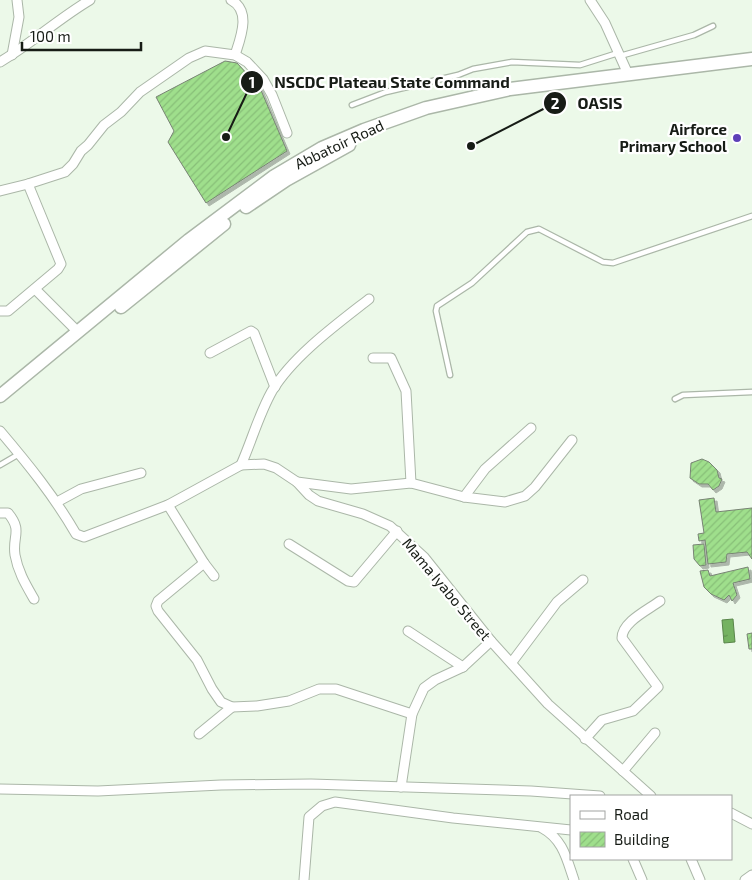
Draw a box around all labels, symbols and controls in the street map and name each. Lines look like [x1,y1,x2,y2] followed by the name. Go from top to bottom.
[22,20,141,52] scale bar
[30,27,71,45] text: 100 m
[240,67,520,98] callout: NSCDC Plateau State Command
[274,72,510,91] text: NSCDC Plateau State Command
[249,73,255,91] text: 1
[542,88,632,119] callout: OASIS
[578,93,622,112] text: OASIS
[551,94,560,112] text: 2
[292,116,386,172] street label: Abbatoir Road
[620,120,727,156] place label: Airforce Primary School
[731,132,743,144] marker: Airforce Primary School
[399,534,495,644] street label: Mama Iyabo Street
[570,795,732,860] legend
[614,805,649,823] text: Road
[614,830,670,848] text: Building

